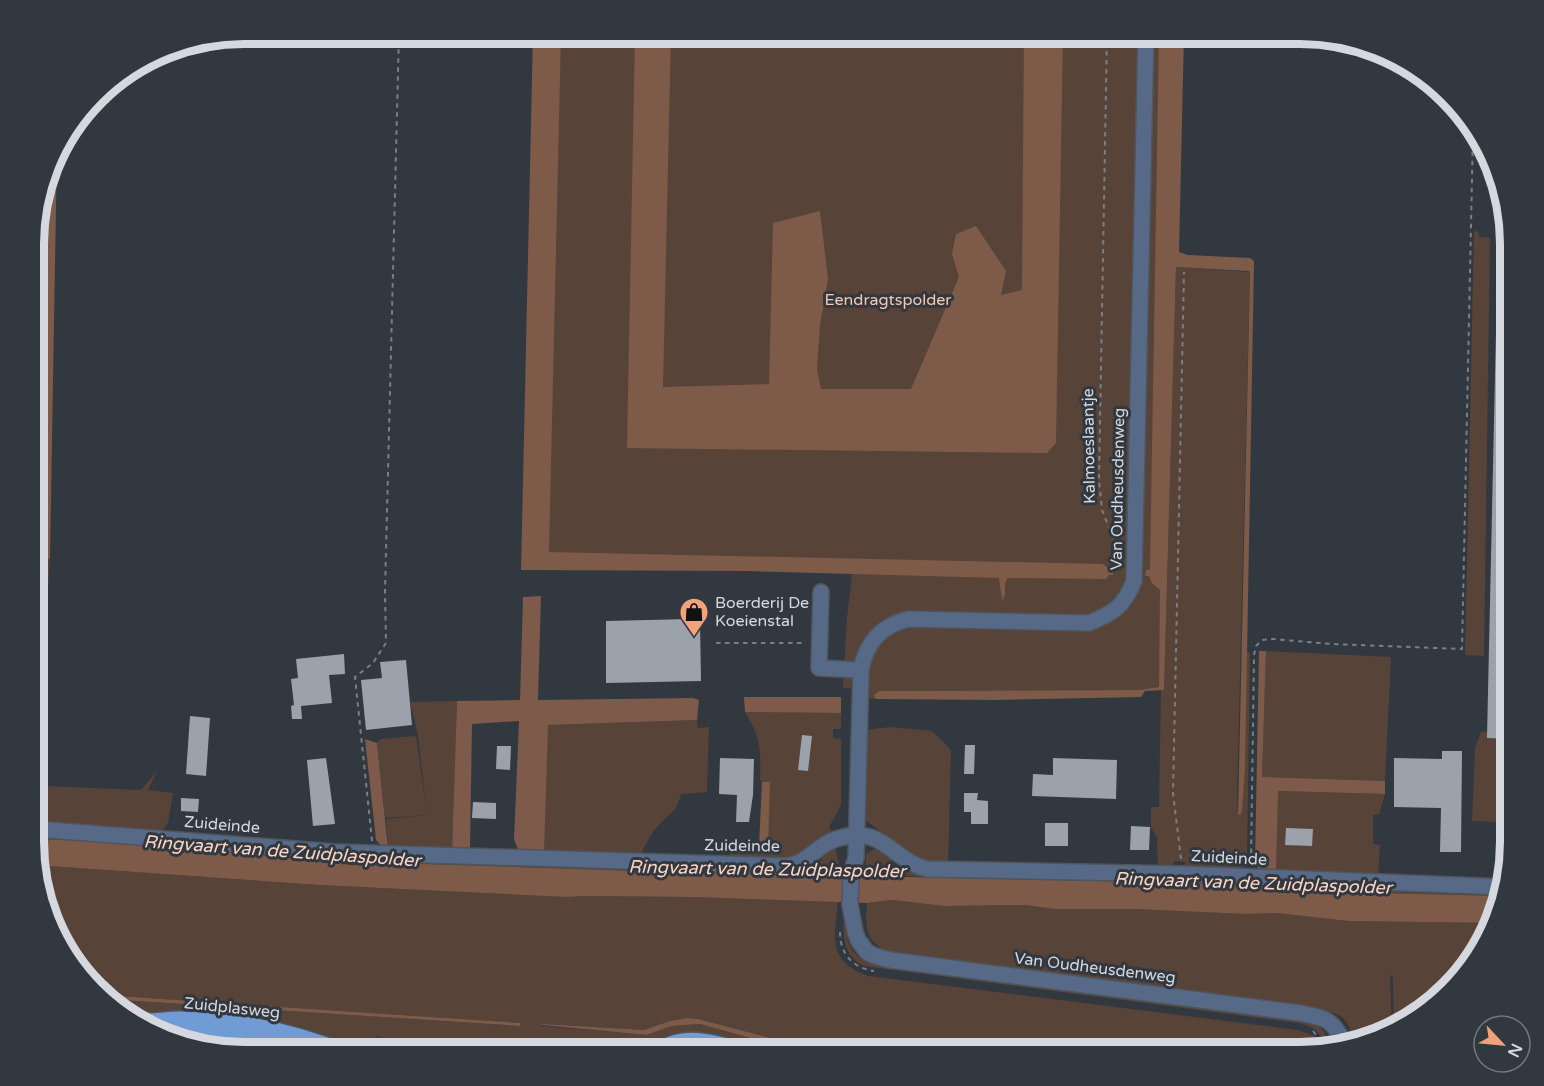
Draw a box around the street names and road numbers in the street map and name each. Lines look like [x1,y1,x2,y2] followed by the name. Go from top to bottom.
[1078,388,1100,504] street label: Kalmoeslaantje
[1107,408,1129,570] street label: Van Oudheusdenweg
[183,812,261,838] street label: Zuideinde
[704,835,780,857] street label: Zuideinde
[1191,846,1267,870] street label: Zuideinde
[1013,948,1177,988] street label: Van Oudheusdenweg
[183,993,281,1023] street label: Zuidplasweg

